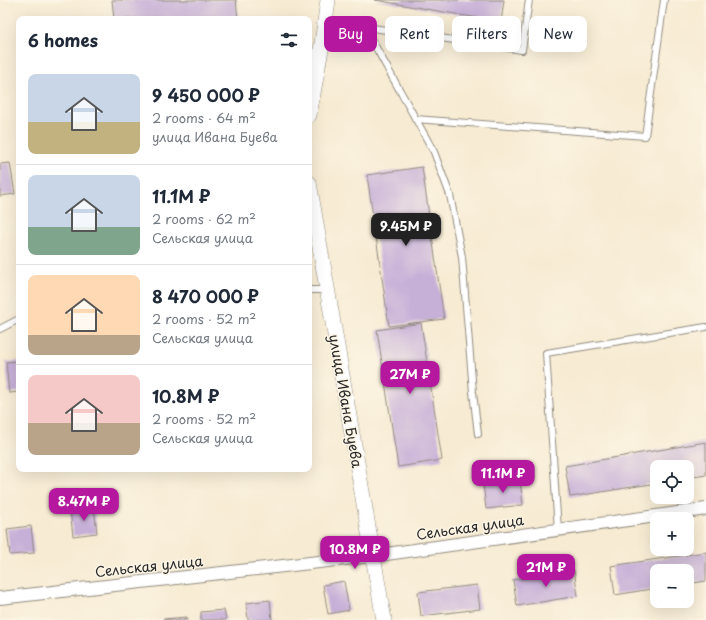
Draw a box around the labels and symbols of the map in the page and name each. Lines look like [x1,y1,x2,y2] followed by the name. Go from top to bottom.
[369,213,443,247] pin: 9.45M ₽
[324,333,368,470] street label: улица Ивана Буева
[382,361,438,395] pin: 27M ₽
[466,460,540,494] pin: 11.1M ₽
[47,488,121,522] pin: 8.47M ₽
[415,509,525,545] street label: Сельская улица
[318,536,392,570] pin: 10.8M ₽
[94,550,204,582] street label: Сельская улица
[518,554,574,588] pin: 21M ₽

